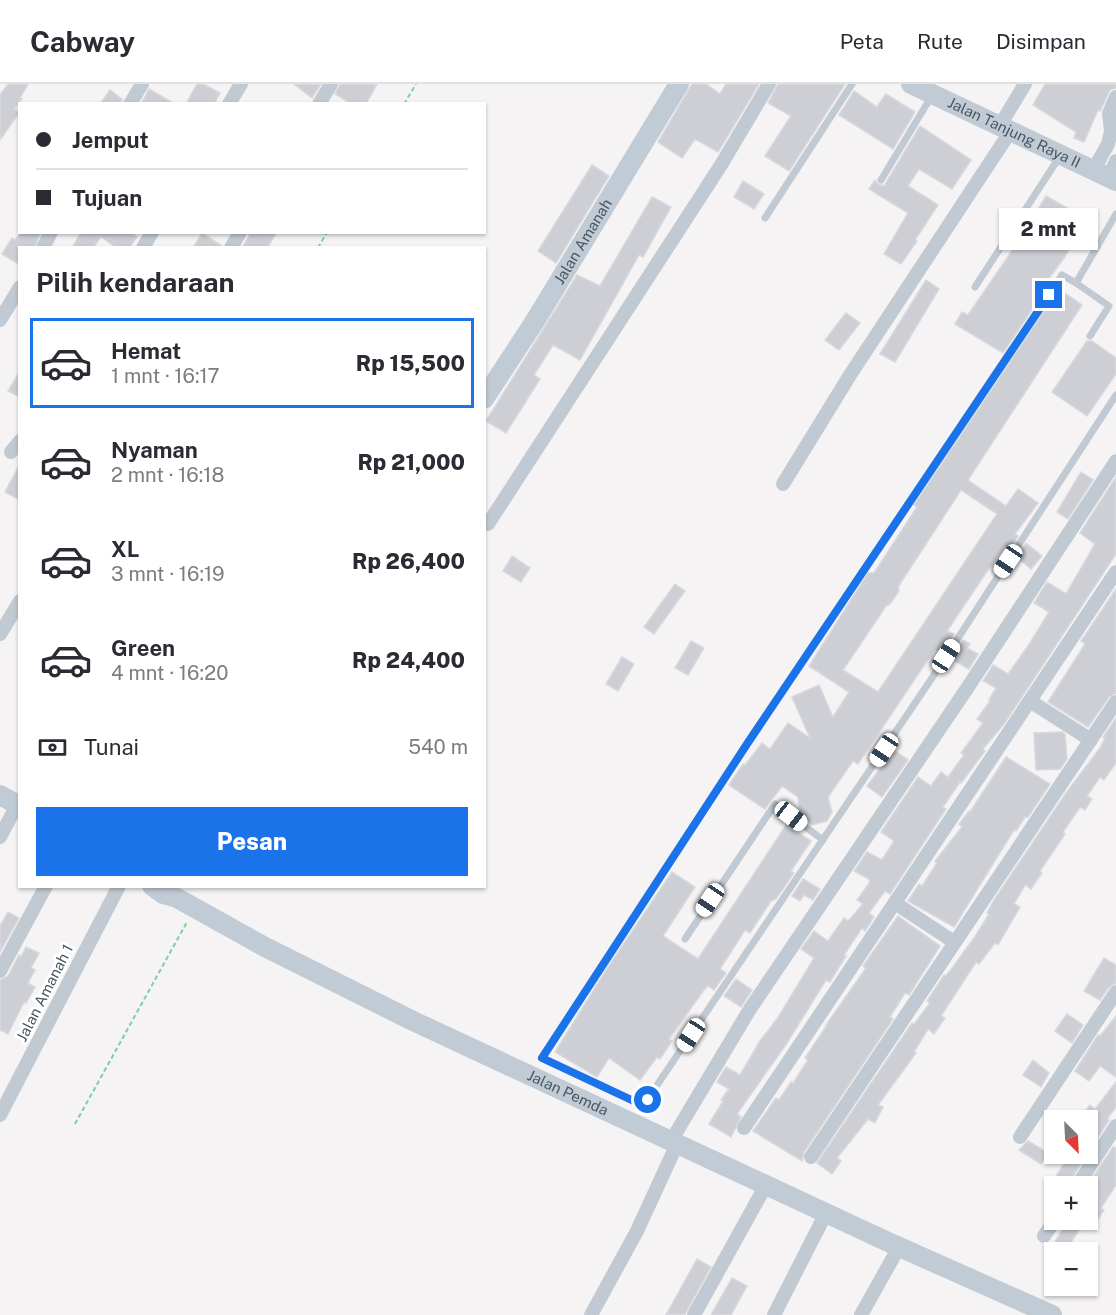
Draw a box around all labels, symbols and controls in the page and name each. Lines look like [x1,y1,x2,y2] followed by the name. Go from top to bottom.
[30,25,135,58] text: Cabway
[840,29,884,54] text: Peta
[917,29,963,54] text: Rute
[996,29,1086,54] text: Disimpan
[945,94,1083,171] street label: Jalan Tanjung Raya II
[72,127,149,153] text: Jemput
[72,185,142,211] text: Tujuan
[550,196,615,287] street label: Jalan Amanah
[1000,208,1098,250] callout: 2 mnt
[1021,217,1076,241] text: 2 mnt
[36,266,235,298] text: Pilih kendaraan
[1035,281,1062,308] route end
[39,336,93,390] icon: car
[111,338,181,364] text: Hemat
[356,350,465,376] text: Rp 15,500
[111,364,220,388] text: 1 mnt · 16:17
[39,435,93,489] icon: car
[111,437,198,463] text: Nyaman
[357,449,465,475] text: Rp 21,000
[111,463,224,487] text: 2 mnt · 16:18
[39,534,93,588] icon: car
[111,536,139,562] text: XL
[990,541,1026,581] car
[352,548,465,574] text: Rp 26,400
[111,562,225,586] text: 3 mnt · 16:19
[39,633,93,687] icon: car
[111,635,175,661] text: Green
[929,636,963,676] car
[352,647,465,673] text: Rp 24,400
[111,661,228,685] text: 4 mnt · 16:20
[866,730,902,770] car
[36,731,69,764] icon: cash
[84,734,139,760] text: Tunai
[408,735,468,759] text: 540 m
[771,798,811,834] car
[36,807,468,876] button: Pesan
[692,880,728,920] car
[13,942,76,1044] street label: Jalan Amanah 1
[674,1015,708,1055] car
[525,1066,611,1119] street label: Jalan Pemda
[634,1086,661,1113] route start
[1044,1110,1098,1164] north arrow
[1044,1110,1098,1296] map controls
[1044,1176,1098,1230] button: +
[1044,1242,1098,1296] button: −

